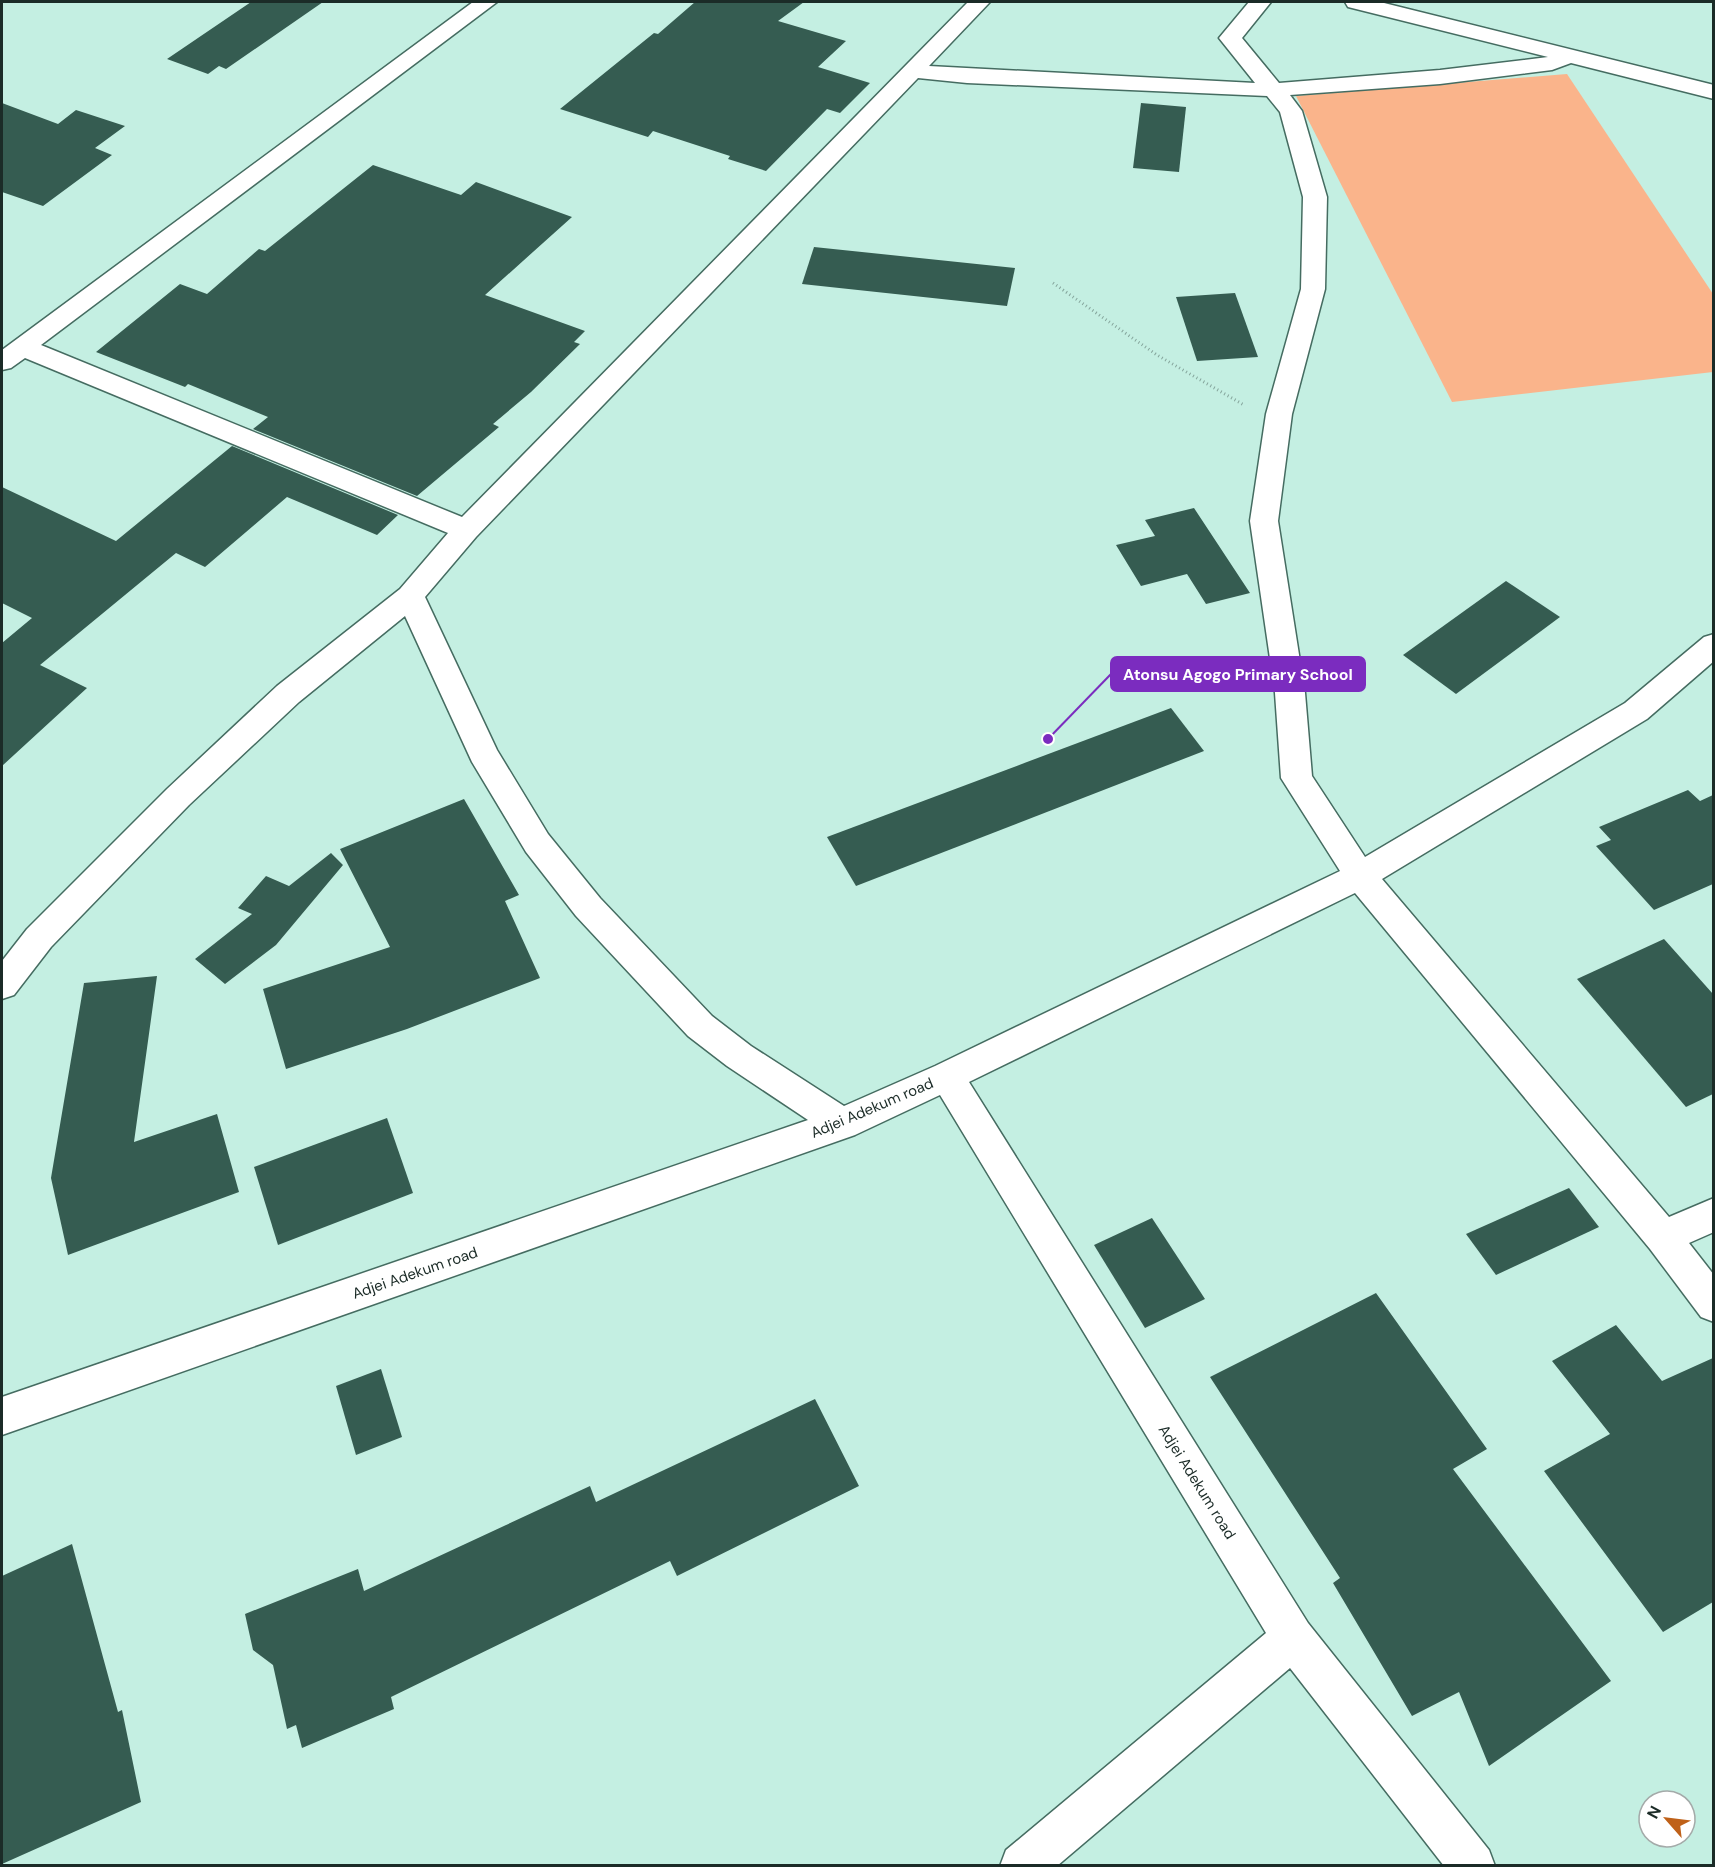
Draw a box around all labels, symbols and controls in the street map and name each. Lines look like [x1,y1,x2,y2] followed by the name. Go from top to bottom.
[1111,657,1365,691] callout: Atonsu Agogo Primary School
[1123,664,1353,685] text: Atonsu Agogo Primary School
[808,1073,936,1143] street label: Adjei Adekum road
[350,1242,480,1304] street label: Adjei Adekum road
[1154,1421,1240,1543] street label: Adjei Adekum road
[1637,1789,1697,1849] north arrow
[1642,1802,1666,1822] text: N

